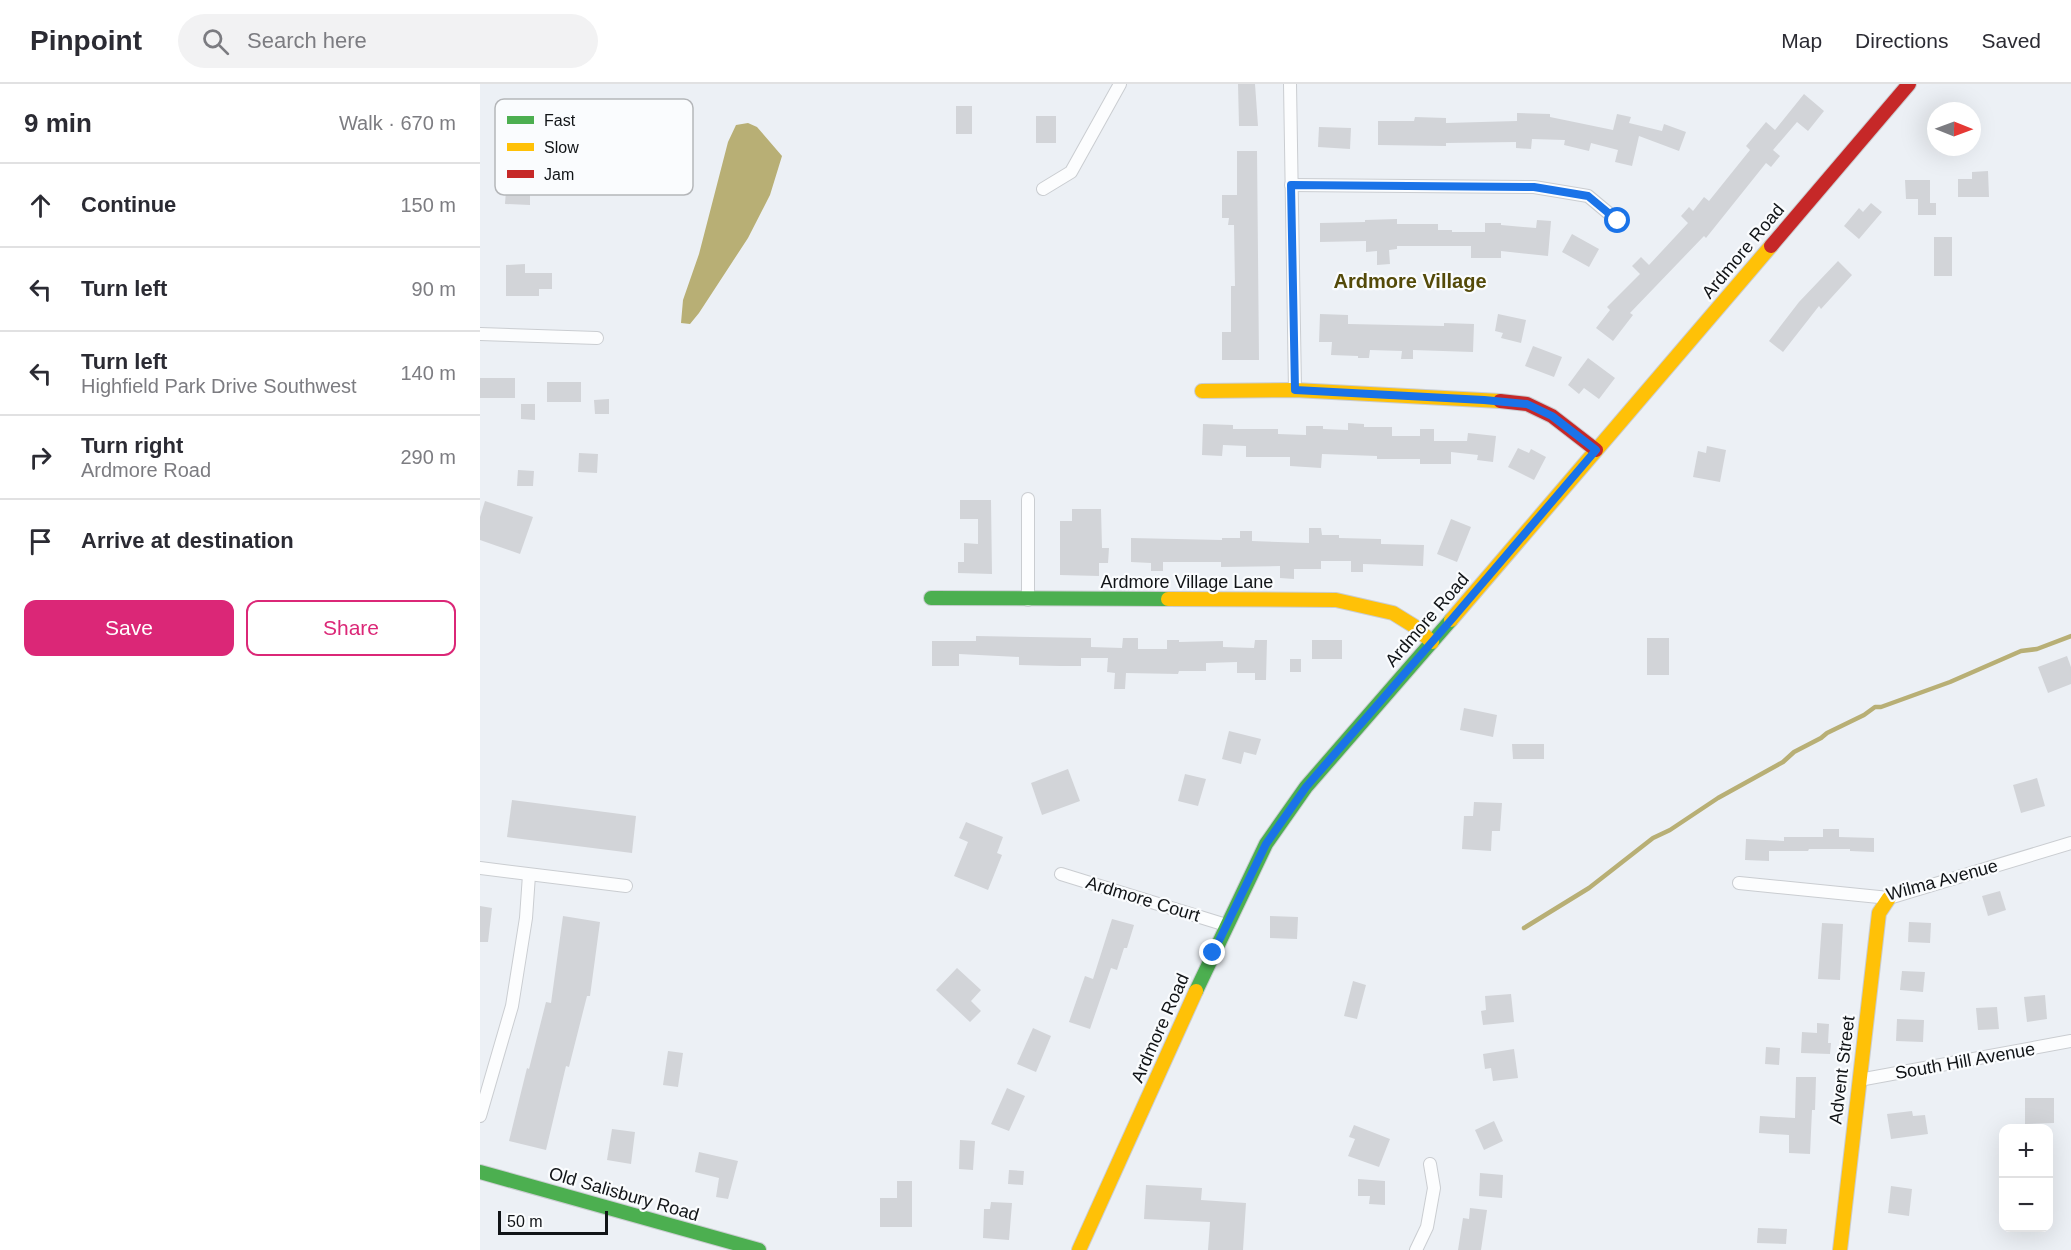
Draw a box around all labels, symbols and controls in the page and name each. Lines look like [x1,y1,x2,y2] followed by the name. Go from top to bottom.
[178,14,598,68] search box
[30,25,142,56] text: Pinpoint
[199,25,232,58] icon: search
[247,28,367,53] text: Search here
[1781,29,1822,52] text: Map
[1855,29,1948,52] text: Directions
[1981,29,2041,52] text: Saved
[495,99,693,195] legend
[1927,102,1981,156] north arrow
[24,108,92,138] text: 9 min
[339,112,456,134] text: Walk · 670 m
[544,112,576,129] text: Fast
[544,139,579,156] text: Slow
[544,166,574,183] text: Jam
[24,189,57,222] icon: ahead
[81,192,176,217] text: Continue
[400,194,456,216] text: 150 m
[1698,200,1788,302] street label: Ardmore Road
[1604,207,1630,233] route start
[1333,270,1487,292] district label: Ardmore Village
[24,273,57,306] icon: left
[81,276,167,301] text: Turn left
[412,278,456,300] text: 90 m
[81,349,167,374] text: Turn left
[24,357,57,390] icon: left
[400,362,456,384] text: 140 m
[81,375,357,397] text: Highfield Park Drive Southwest
[81,433,183,458] text: Turn right
[24,441,57,474] icon: right
[400,446,456,468] text: 290 m
[81,459,211,481] text: Ardmore Road
[24,525,57,558] icon: arrive
[81,528,294,553] text: Arrive at destination
[1381,569,1473,671] street label: Ardmore Road
[1101,572,1273,592] street label: Ardmore Village Lane
[24,600,234,656] button: Save
[246,600,456,656] button: Share
[1884,855,2000,905] street label: Wilma Avenue
[1084,872,1202,926] street label: Ardmore Court
[1199,939,1225,965] route end
[1127,970,1193,1086] street label: Ardmore Road
[1825,1015,1859,1125] street label: Advent Street
[1893,1039,2037,1083] street label: South Hill Avenue
[1999,1124,2053,1232] map controls
[1999,1124,2053,1178] button: +
[547,1163,701,1225] street label: Old Salisbury Road
[1999,1178,2053,1232] button: −
[498,1208,608,1236] scale bar
[507,1213,543,1230] text: 50 m

